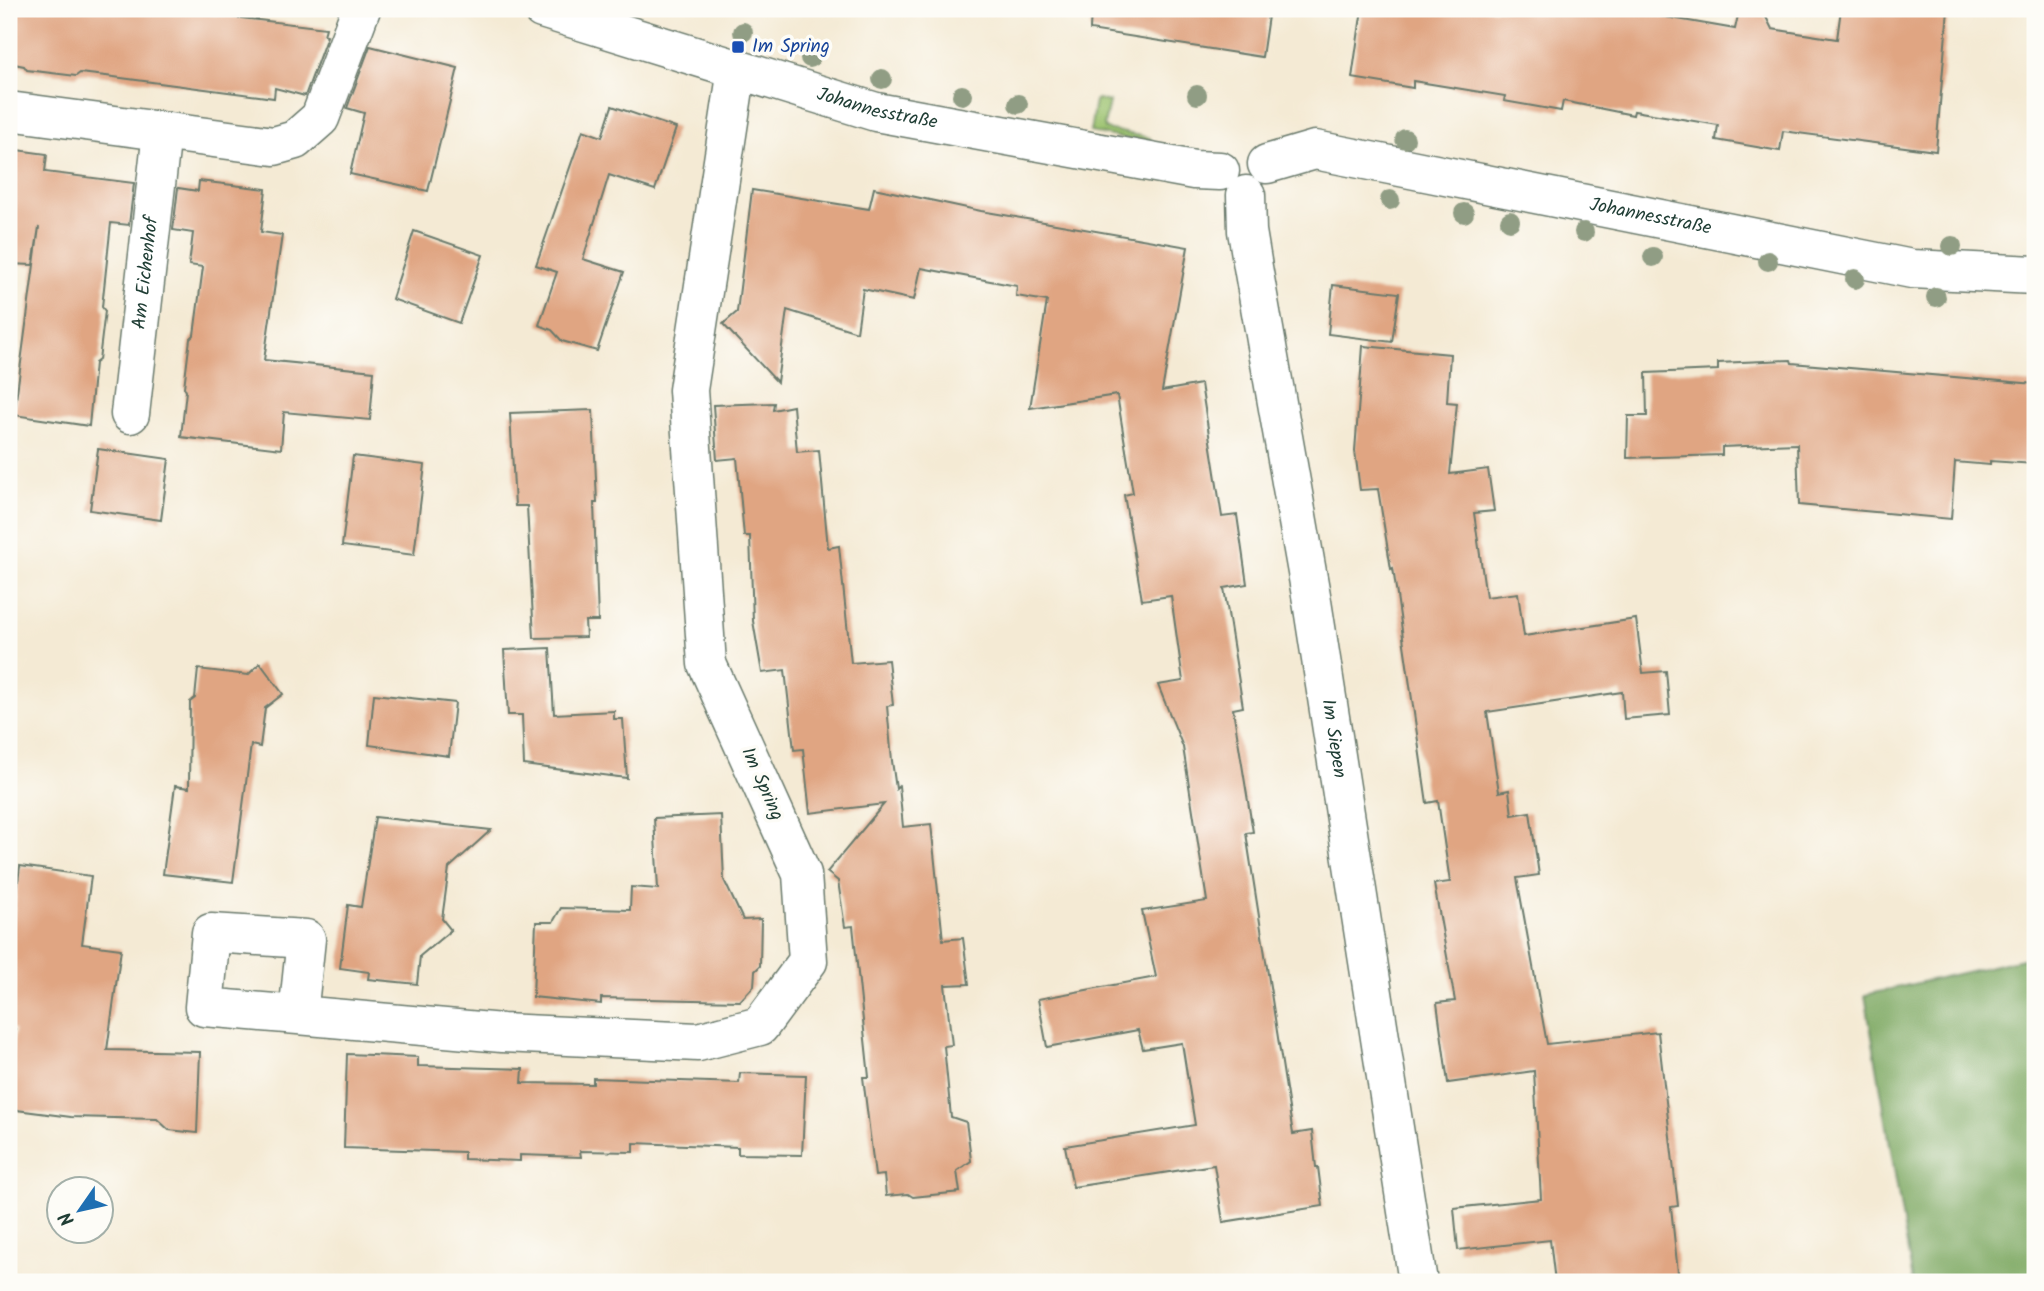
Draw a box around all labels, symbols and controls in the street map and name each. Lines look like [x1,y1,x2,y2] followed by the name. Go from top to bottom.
[752,32,830,62] place label: Im Spring
[730,39,746,55] marker: Im Spring
[813,80,941,138] street label: Johannesstraße
[1587,190,1715,244] street label: Johannesstraße
[125,213,168,331] street label: Am Eichenhof
[1312,697,1354,780] street label: Im Siepen
[732,742,792,826] street label: Im Spring
[46,1176,116,1246] north arrow
[52,1205,83,1232] text: N

